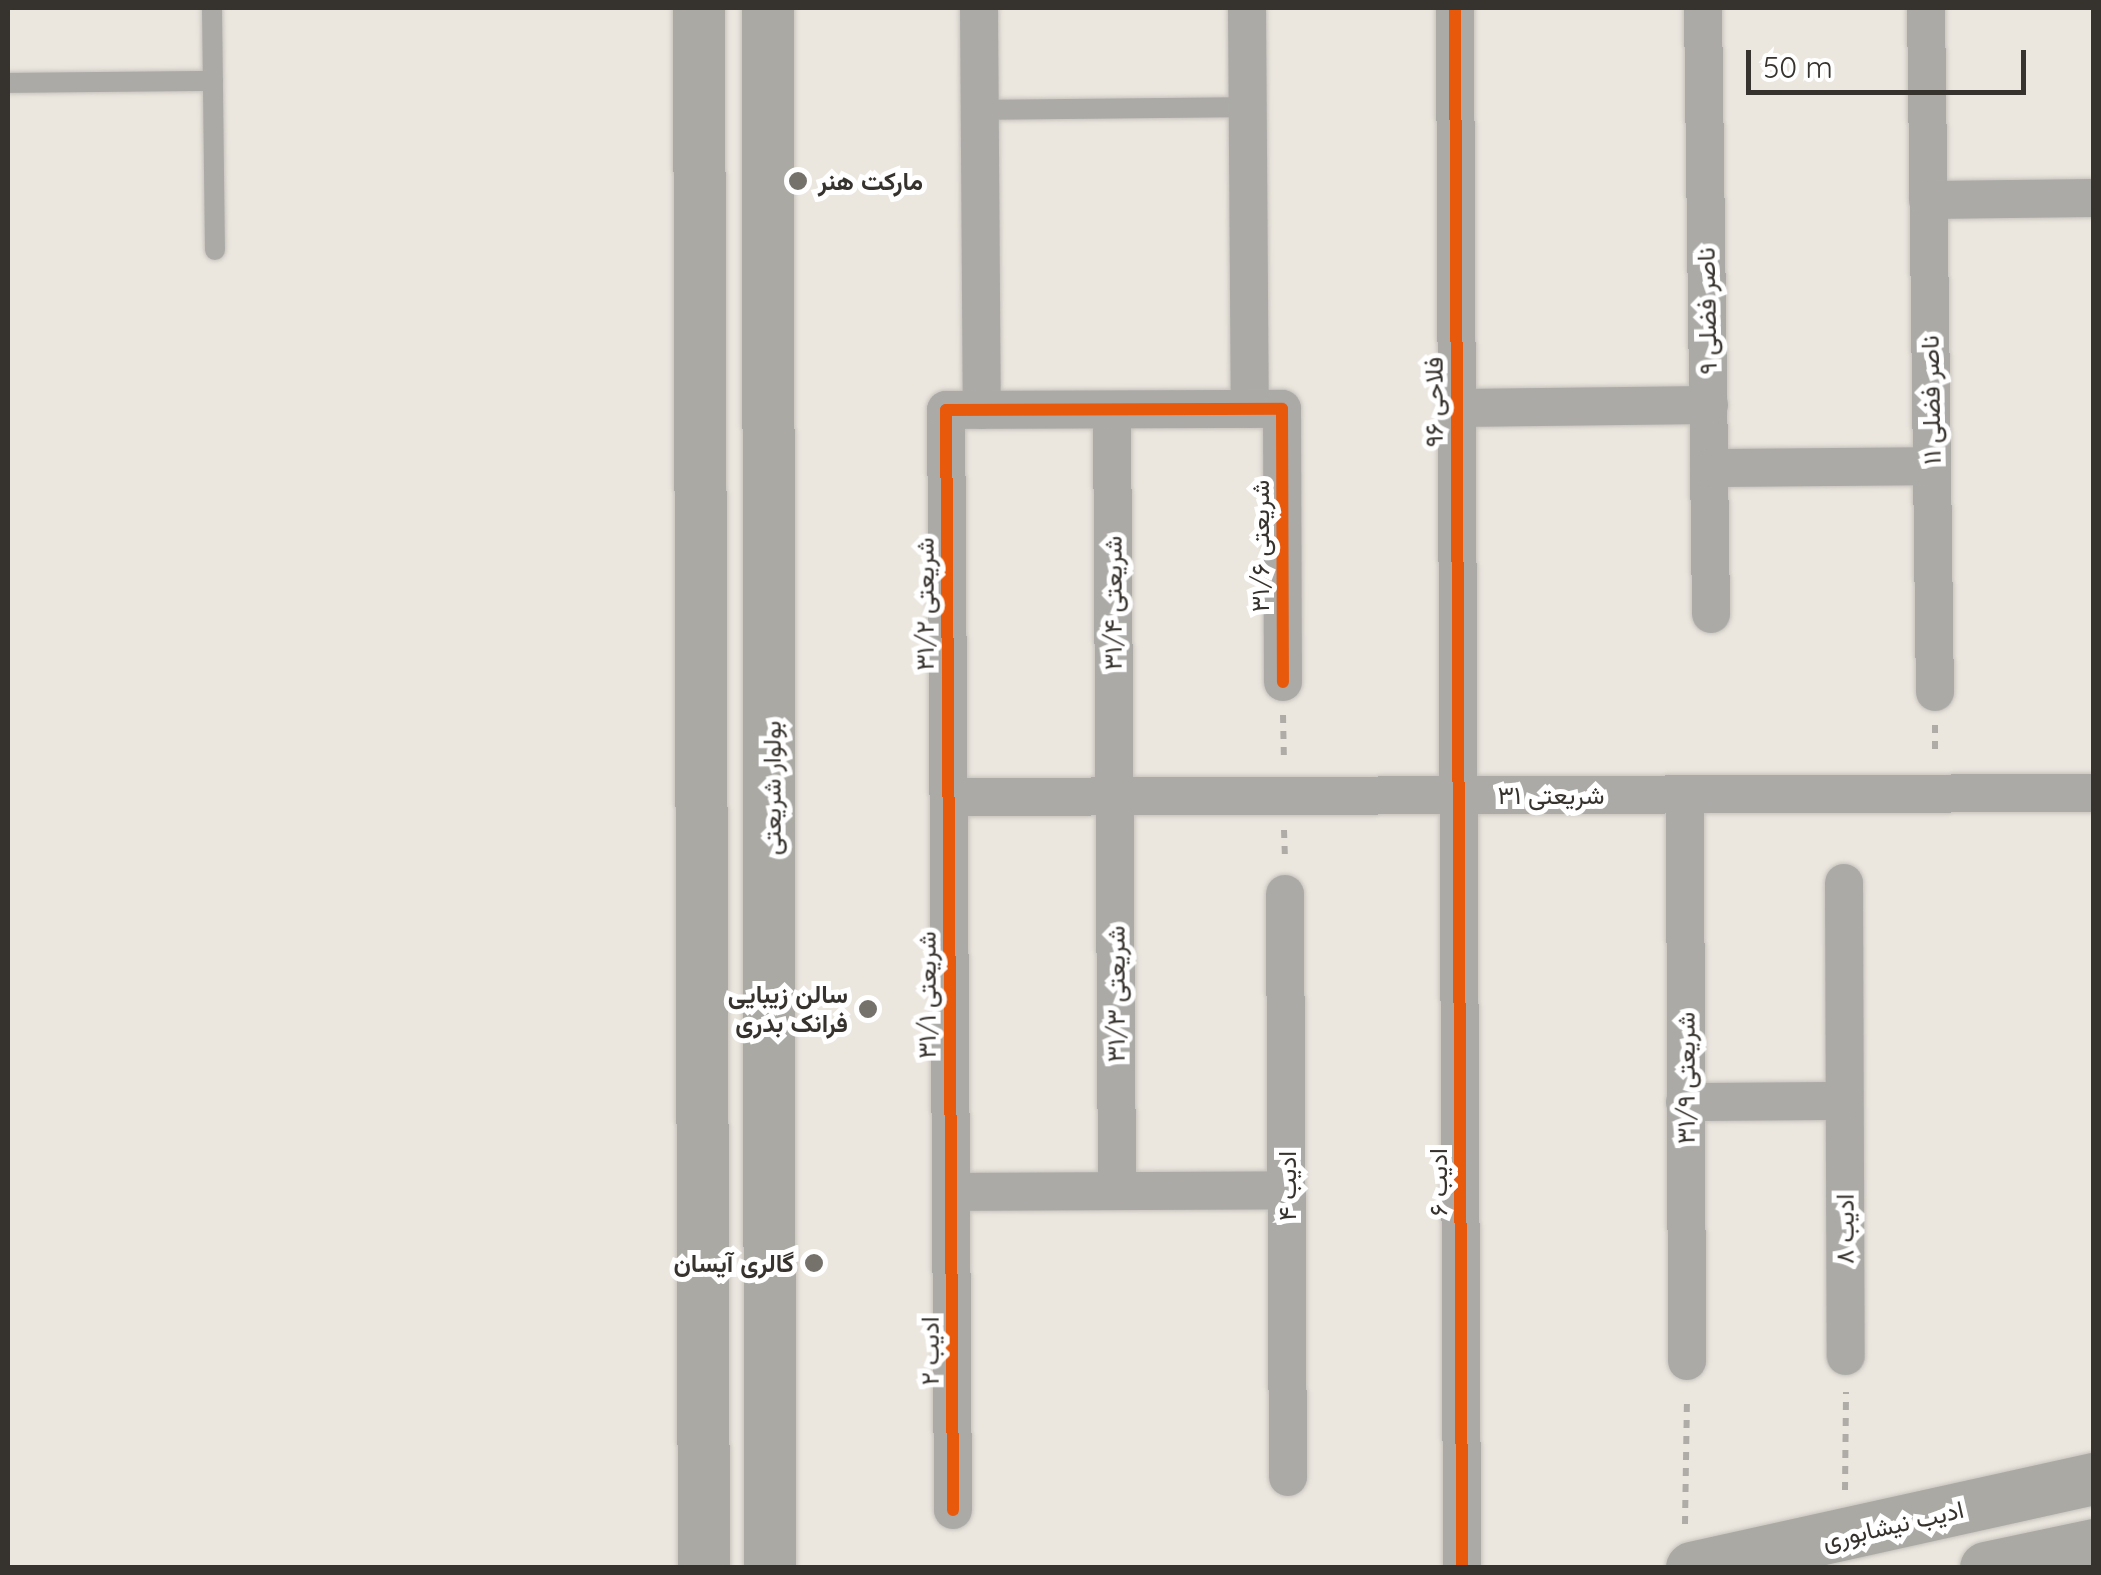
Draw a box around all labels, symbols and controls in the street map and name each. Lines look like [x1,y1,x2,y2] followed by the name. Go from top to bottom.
[1751,30,2031,92] scale bar
[1763,48,1833,86] text: 50 m
[818,166,923,196] place label: مارکت هنر
[787,170,809,192] marker: مارکت هنر
[1691,247,1723,375] street label: ناصر فضلی ۹
[1915,335,1947,465] street label: ناصر فضلی ۱۱
[1419,357,1449,447] street label: فلاحی ۹۶
[1245,480,1275,612] street label: شریعتی ۳۱/۶
[1098,536,1128,670] street label: شریعتی ۳۱/۴
[910,537,940,671] street label: شریعتی ۳۱/۲
[757,721,787,855] street label: بولوار شریعتی
[1497,780,1605,810] street label: شریعتی ۳۱
[1101,926,1131,1062] street label: شریعتی ۳۱/۳
[912,931,942,1059] street label: شریعتی ۳۱/۱
[728,980,848,1039] place label: سالن زیبایی فرانک بدری
[857,998,879,1020] marker: سالن زیبایی فرانک بدری
[1671,1012,1701,1144] street label: شریعتی ۳۱/۹
[1423,1148,1453,1216] street label: ادیب ۶
[1272,1151,1302,1221] street label: ادیب ۴
[1830,1194,1860,1264] street label: ادیب ۸
[673,1248,794,1278] place label: گالری آيسان
[803,1252,825,1274] marker: گالری آيسان
[915,1317,945,1385] street label: ادیب ۲
[1819,1494,1967,1556] street label: ادیب نیشابوری

